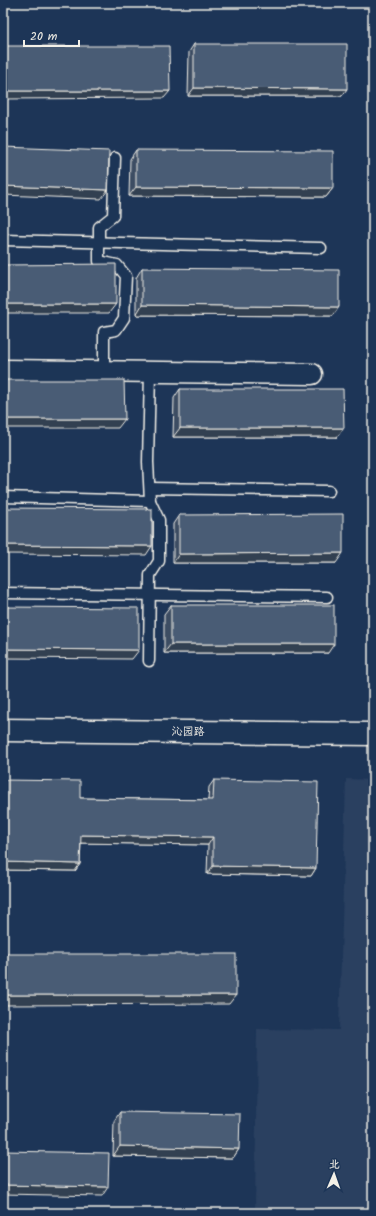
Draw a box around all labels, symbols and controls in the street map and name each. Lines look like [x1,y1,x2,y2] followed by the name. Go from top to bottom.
[24,22,79,48] scale bar
[30,27,58,46] text: 20 m
[171,723,205,741] street label: 沁园路
[314,1154,354,1194] north arrow
[329,1156,340,1174] text: 北

